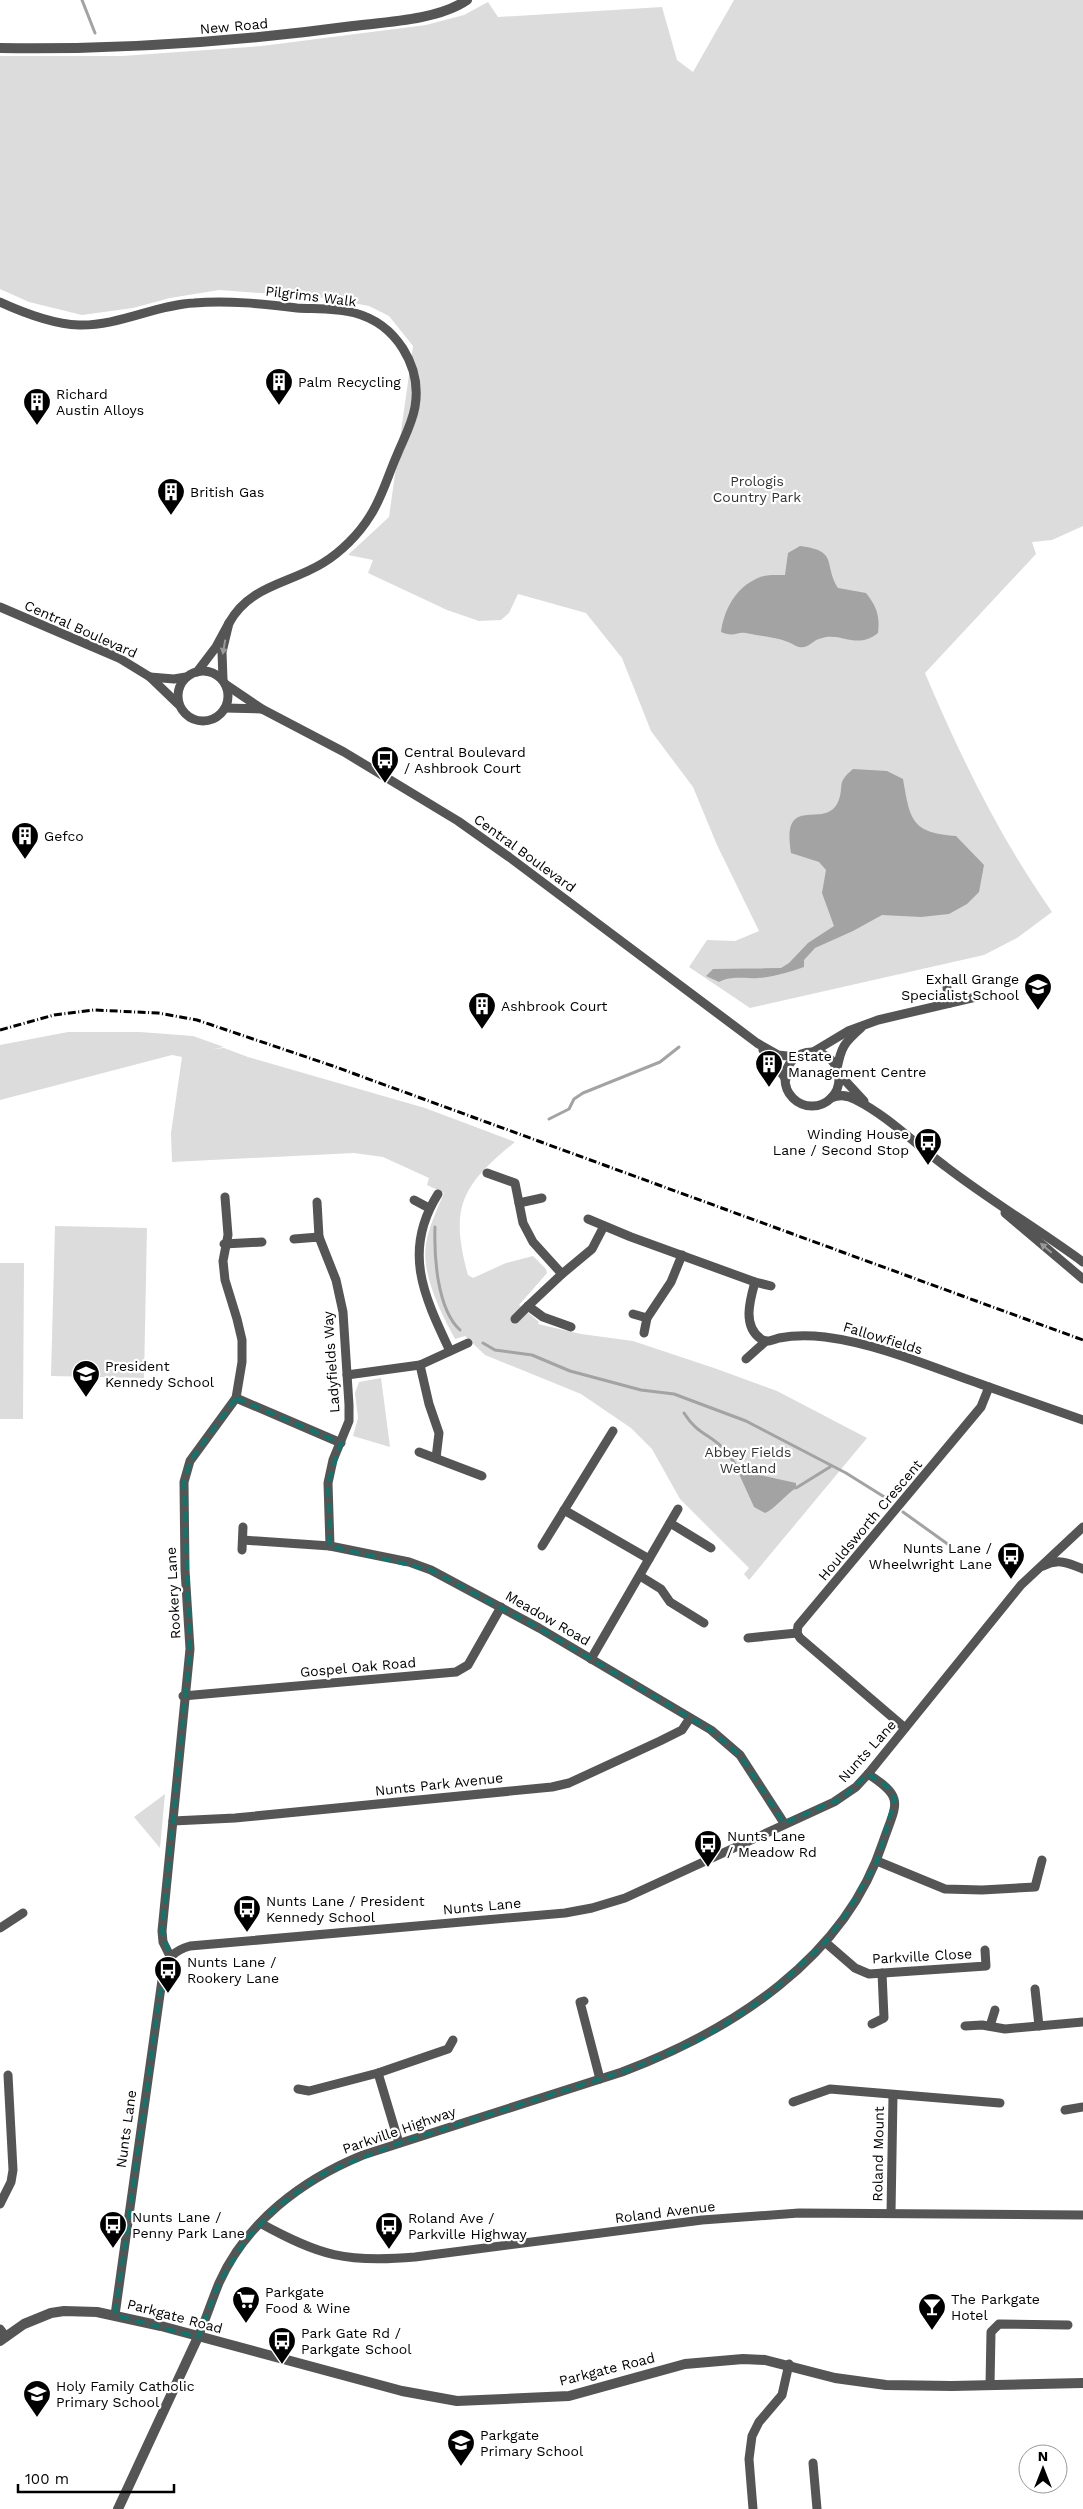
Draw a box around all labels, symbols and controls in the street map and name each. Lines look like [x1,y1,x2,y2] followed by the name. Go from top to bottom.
[199,15,269,37] street label: New Road
[265,282,358,310] street label: Pilgrims Walk
[264,367,294,406] building icon: Palm Recycling
[298,374,401,390] place label: Palm Recycling
[56,386,144,418] place label: Richard Austin Alloys
[22,387,52,426] building icon: Richard Austin Alloys
[713,473,801,505] park label: Prologis Country Park
[156,477,186,516] building icon: British Gas
[190,484,264,500] place label: British Gas
[22,597,140,661] street label: Central Boulevard
[219,639,227,655] one-way arrow
[404,744,526,776] place label: Central Boulevard / Ashbrook Court
[370,745,400,784] bus stop icon: Central Boulevard / Ashbrook Court
[471,811,579,895] street label: Central Boulevard
[10,821,40,860] building icon: Gefco
[44,828,84,844] place label: Gefco
[901,971,1020,1003] place label: Exhall Grange Specialist School
[1023,972,1053,1011] school or university icon: Exhall Grange Specialist School
[467,991,497,1030] building icon: Ashbrook Court
[501,998,608,1014] place label: Ashbrook Court
[788,1048,926,1080] place label: Estate Management Centre
[754,1049,784,1088] building icon: Estate Management Centre
[773,1126,909,1158] place label: Winding House Lane / Second Stop
[913,1127,943,1166] bus stop icon: Winding House Lane / Second Stop
[1040,1242,1052,1254] one-way arrow
[319,1310,343,1413] street label: Ladyfields Way
[841,1318,925,1358] street label: Fallowfields
[105,1358,215,1390] place label: President Kennedy School
[71,1359,101,1398] school or university icon: President Kennedy School
[705,1444,791,1476] park label: Abbey Fields Wetland
[815,1456,925,1584] street label: Houldsworth Crescent
[869,1540,992,1572] place label: Nunts Lane / Wheelwright Lane
[996,1541,1026,1580] bus stop icon: Nunts Lane / Wheelwright Lane
[163,1547,183,1639] street label: Rookery Lane
[503,1587,593,1649] street label: Meadow Road
[299,1654,417,1680] street label: Gospel Oak Road
[835,1717,899,1785] street label: Nunts Lane
[374,1769,504,1799] street label: Nunts Park Avenue
[727,1828,817,1860] place label: Nunts Lane / Meadow Rd
[693,1829,723,1868] bus stop icon: Nunts Lane / Meadow Rd
[266,1893,425,1925] place label: Nunts Lane / President Kennedy School
[232,1894,262,1933] bus stop icon: Nunts Lane / President Kennedy School
[442,1895,522,1917] street label: Nunts Lane
[872,1945,972,1967] street label: Parkville Close
[187,1954,279,1986] place label: Nunts Lane / Rookery Lane
[153,1955,183,1994] bus stop icon: Nunts Lane / Rookery Lane
[113,2089,139,2169] street label: Nunts Lane
[340,2103,459,2157] street label: Parkville Highway
[869,2106,887,2202] street label: Roland Mount
[614,2198,716,2226] street label: Roland Avenue
[132,2209,245,2241] place label: Nunts Lane / Penny Park Lane
[98,2210,128,2249] bus stop icon: Nunts Lane / Penny Park Lane
[408,2210,528,2242] place label: Roland Ave / Parkville Highway
[374,2211,404,2250] bus stop icon: Roland Ave / Parkville Highway
[265,2284,350,2316] place label: Parkgate Food & Wine
[231,2285,261,2324] supermarket icon: Parkgate Food & Wine
[951,2291,1040,2323] place label: The Parkgate Hotel
[917,2292,947,2331] bar icon: The Parkgate Hotel
[126,2296,224,2336] street label: Parkgate Road
[301,2325,412,2357] place label: Park Gate Rd / Parkgate School
[267,2326,297,2365] bus stop icon: Park Gate Rd / Parkgate School
[557,2349,657,2389] street label: Parkgate Road
[56,2378,195,2410] place label: Holy Family Catholic Primary School
[22,2379,52,2418] school or university icon: Holy Family Catholic Primary School
[480,2427,584,2459] place label: Parkgate Primary School
[446,2428,476,2467] school or university icon: Parkgate Primary School
[1018,2444,1068,2494] north arrow
[1038,2448,1048,2464] text: N
[18,2462,174,2494] scale bar
[25,2470,69,2488] text: 100 m

